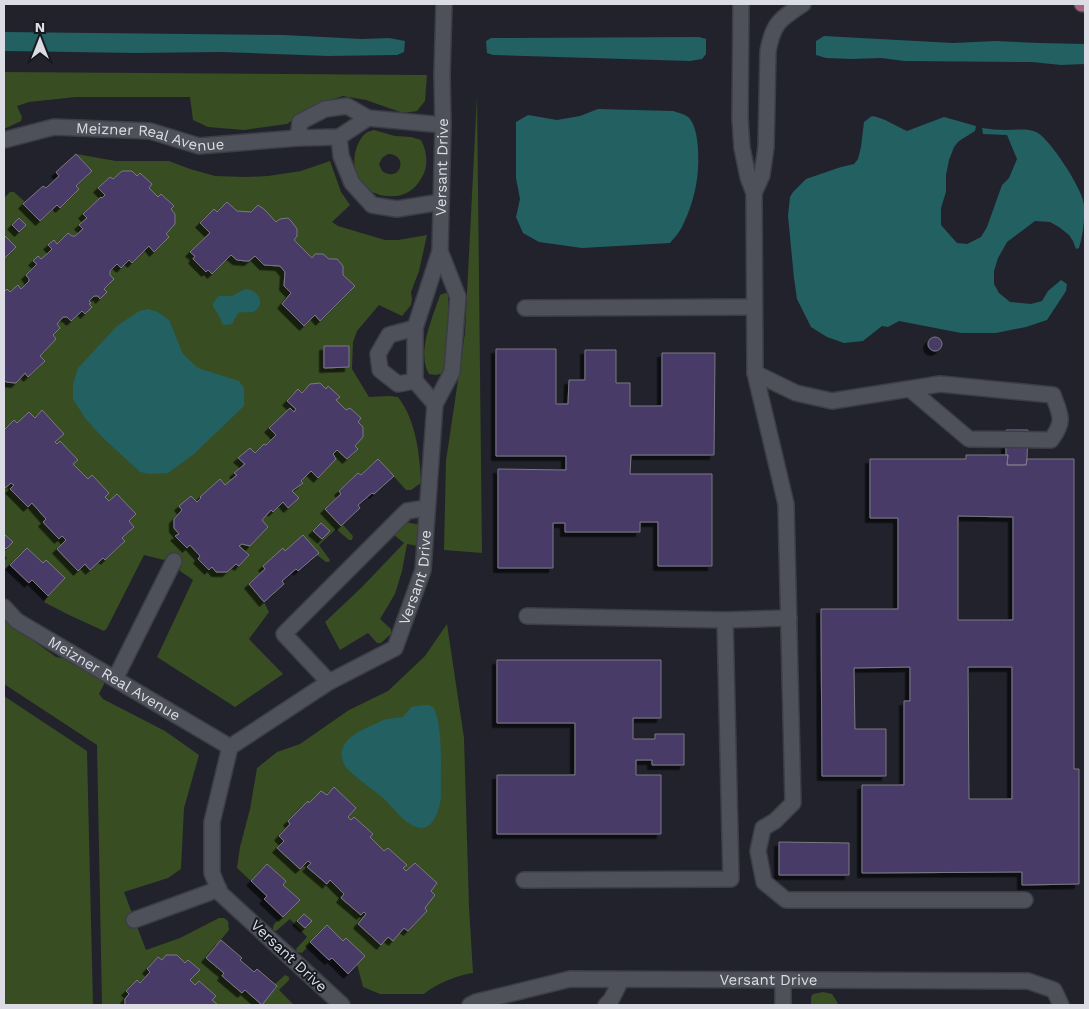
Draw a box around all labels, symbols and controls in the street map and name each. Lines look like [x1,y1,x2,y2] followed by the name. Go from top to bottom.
[15,15,65,65] north arrow
[35,19,45,35] text: N
[432,118,452,216] street label: Versant Drive
[76,119,225,155] street label: Meizner Real Avenue
[395,529,435,627] street label: Versant Drive
[45,632,184,725] street label: Meizner Real Avenue
[247,916,331,996] street label: Versant Drive
[720,971,817,989] street label: Versant Drive

